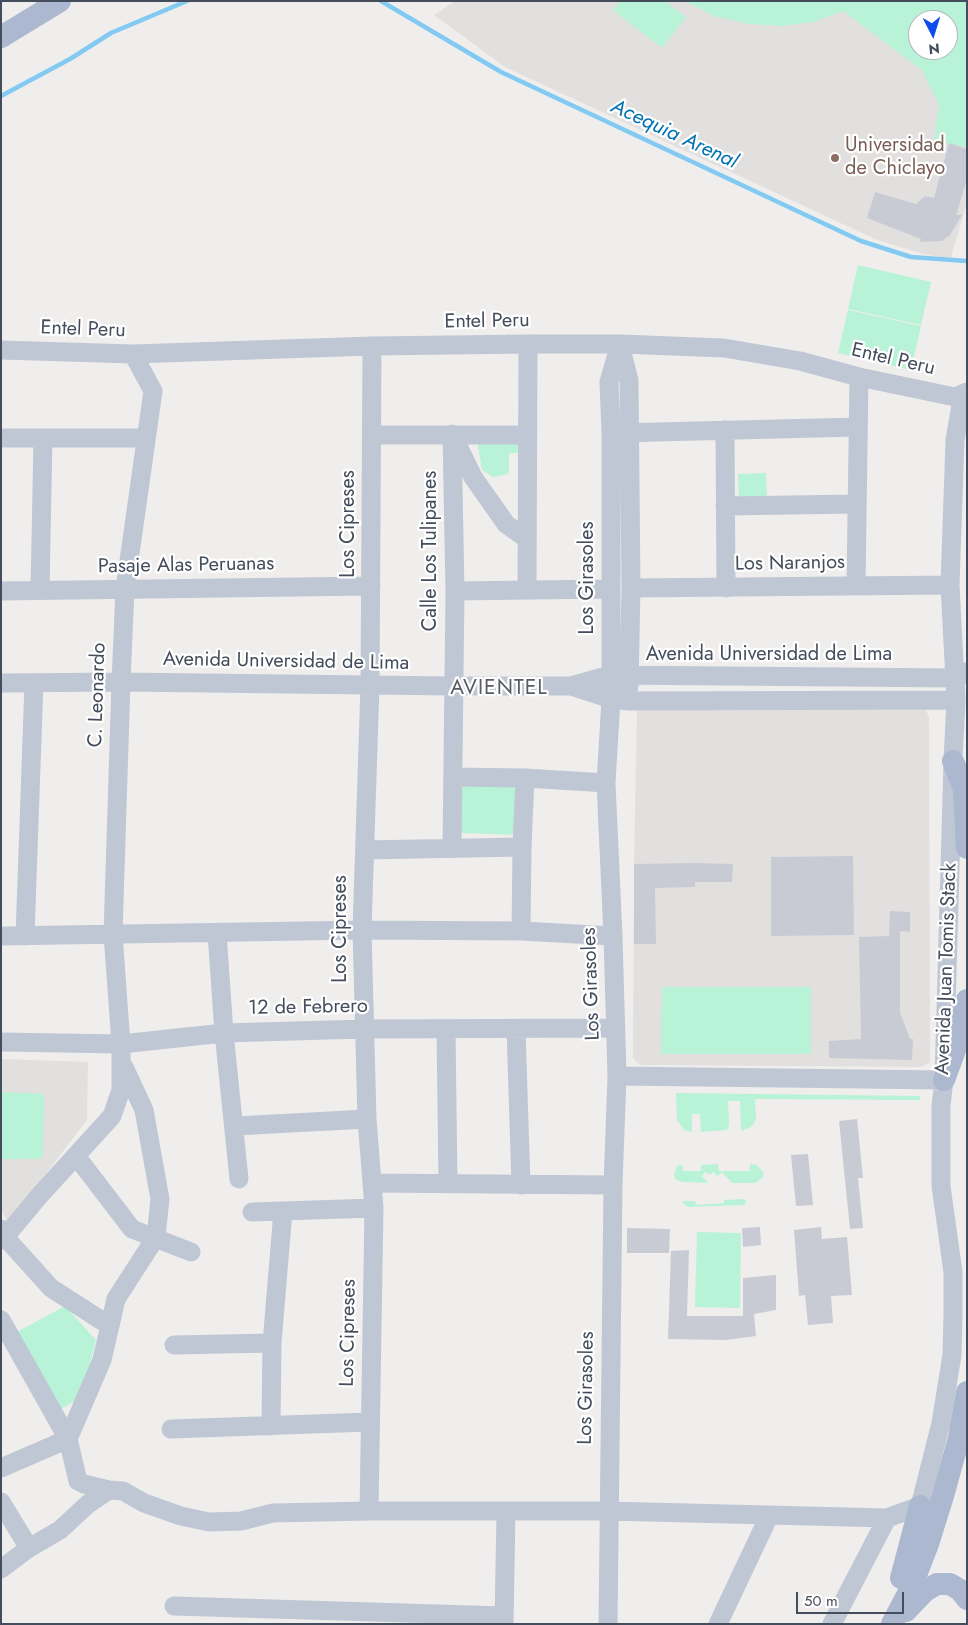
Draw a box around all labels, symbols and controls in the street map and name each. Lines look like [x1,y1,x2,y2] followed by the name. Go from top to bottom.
[908,10,958,60] north arrow
[928,38,941,59] text: N
[607,95,741,175] water label: Acequia Arenal
[845,134,945,181] place label: Universidad de Chiclayo
[829,152,841,164] marker: Universidad de Chiclayo
[444,309,530,335] street label: Entel Peru
[40,317,126,343] street label: Entel Peru
[849,339,937,381] street label: Entel Peru
[337,470,361,578] street label: Los Cipreses
[419,471,443,631] street label: Calle Los Tulipanes
[576,521,600,635] street label: Los Girasoles
[735,551,845,577] street label: Los Naranjos
[98,552,274,580] street label: Pasaje Alas Peruanas
[84,642,112,748] street label: C. Leonardo
[646,643,892,667] street label: Avenida Universidad de Lima
[163,648,409,676] street label: Avenida Universidad de Lima
[449,676,549,702] district label: AVIENTEL
[931,863,963,1075] street label: Avenida Juan Tomis Stack
[329,875,353,983] street label: Los Cipreses
[578,927,606,1041] street label: Los Girasoles
[248,995,368,1021] street label: 12 de Febrero
[336,1279,362,1387] street label: Los Cipreses
[574,1331,600,1445] street label: Los Girasoles
[798,1582,906,1614] scale bar
[804,1590,838,1612] text: 50 m

